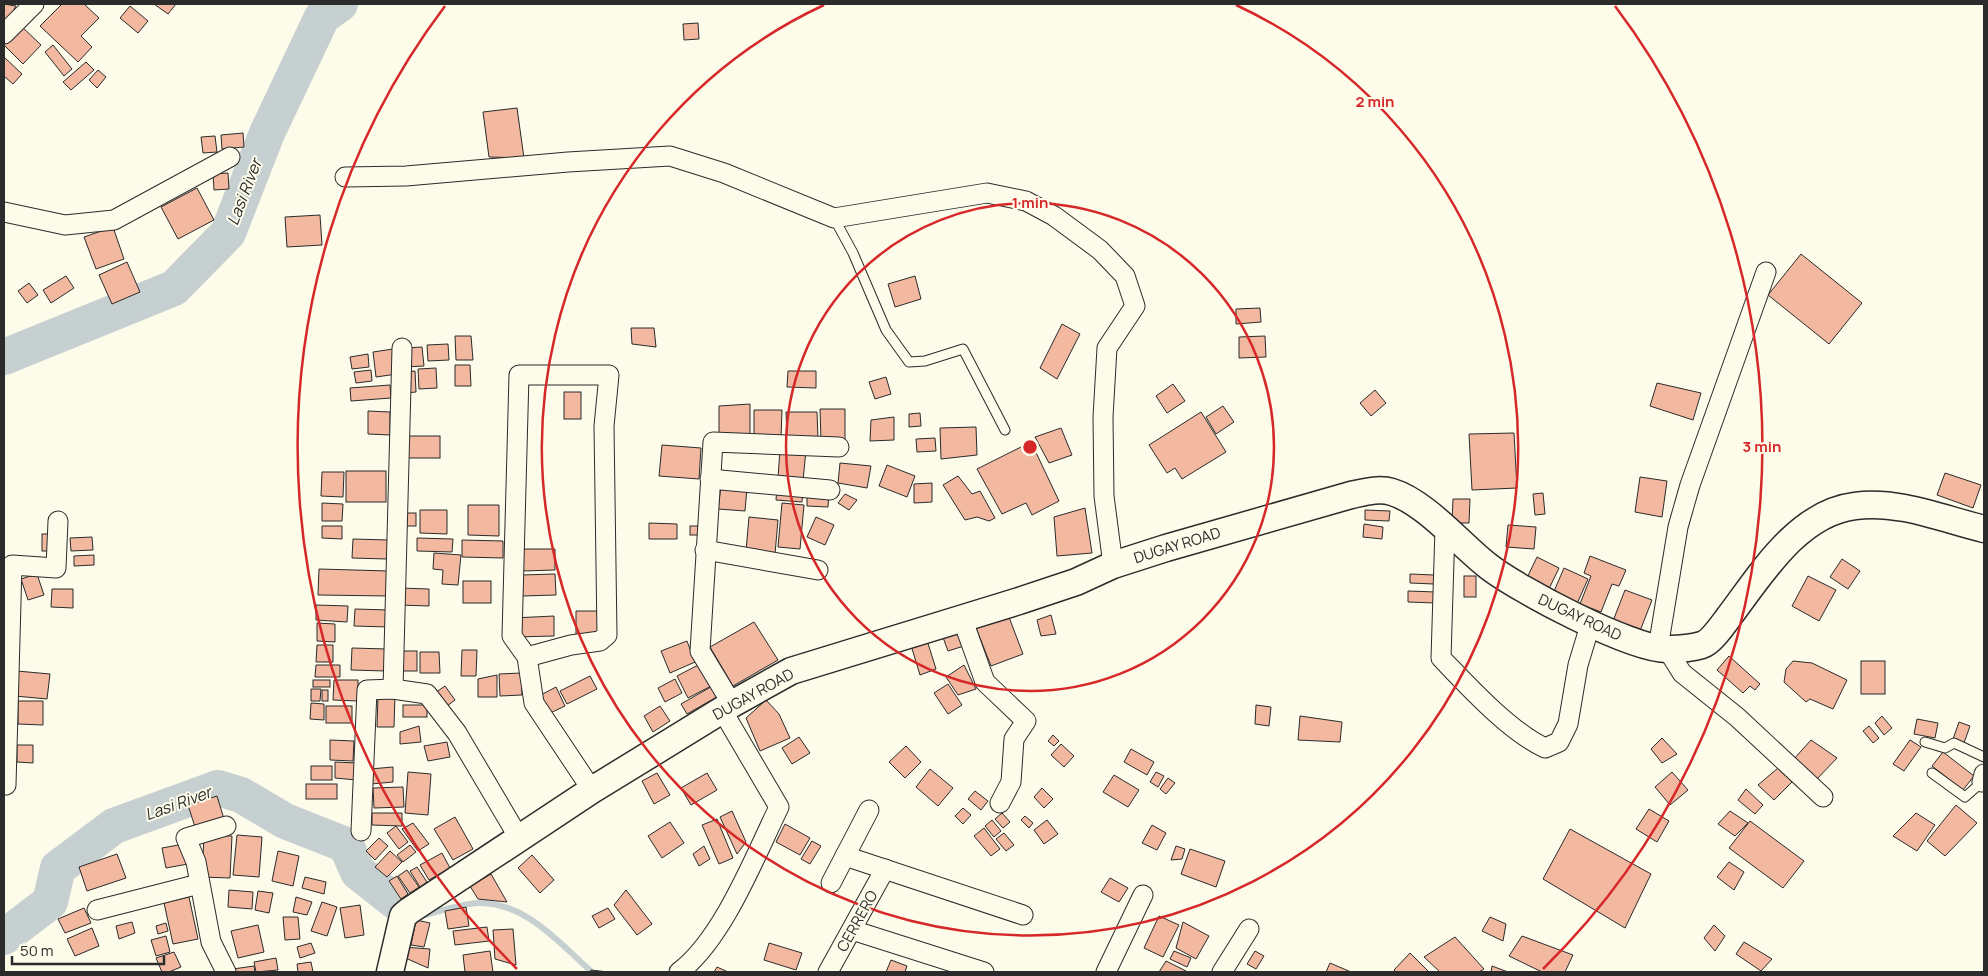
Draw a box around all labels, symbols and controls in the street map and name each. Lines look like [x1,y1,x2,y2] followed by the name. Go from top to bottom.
[1355,91,1395,112] text: 2 min
[221,154,267,228] water label: Lasi River
[1012,192,1048,213] text: 1 min
[1743,436,1781,457] text: 3 min
[1021,438,1039,456] centre of rings
[1131,522,1223,568] street label: DUGAY ROAD
[1535,589,1625,645] street label: DUGAY ROAD
[709,663,797,725] street label: DUGAY ROAD
[142,780,216,825] water label: Lasi River
[832,886,883,955] street label: CERRERO
[12,934,165,966] scale bar
[20,940,54,961] text: 50 m

